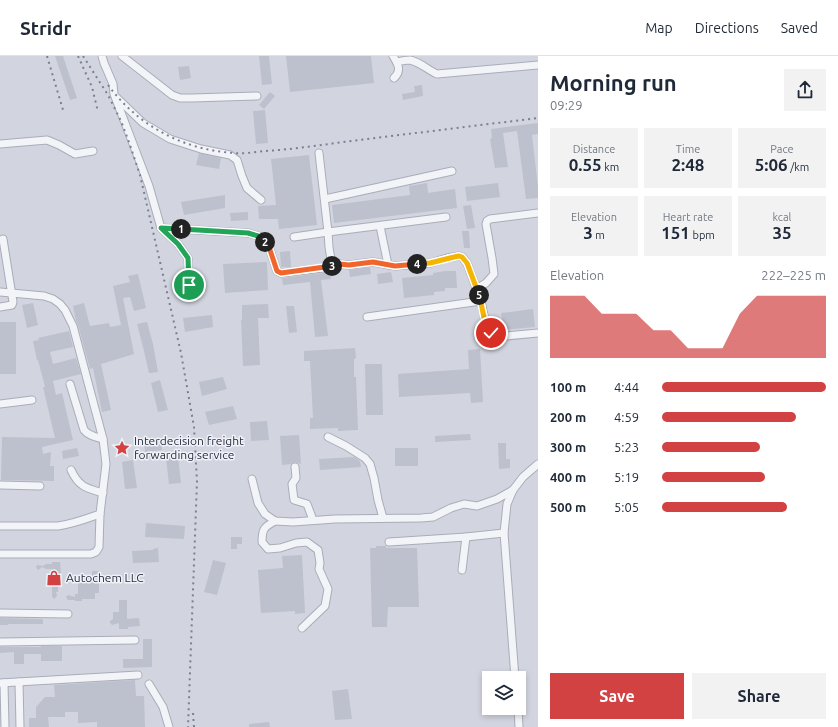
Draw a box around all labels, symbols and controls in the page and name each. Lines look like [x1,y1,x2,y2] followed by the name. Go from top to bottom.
[20,17,71,39] text: Stridr
[645,20,673,36] text: Map
[695,20,759,36] text: Directions
[781,20,818,36] text: Saved
[784,69,826,111] button: share
[550,70,677,95] text: Morning run
[550,98,583,112] text: 09:29
[573,143,615,155] text: Distance
[676,143,700,155] text: Time
[770,143,794,155] text: Pace
[569,155,602,174] text: 0.55
[672,155,704,174] text: 2:48
[755,155,788,174] text: 5:06
[602,161,619,173] text: km
[788,161,809,173] text: /km
[571,211,617,223] text: Elevation
[663,211,713,223] text: Heart rate
[773,211,792,223] text: kcal
[171,219,191,239] pin: 1
[178,223,184,235] text: 1
[583,223,593,242] text: 3
[661,223,690,242] text: 151
[772,223,792,242] text: 35
[593,229,605,241] text: m
[690,229,715,241] text: bpm
[255,232,275,252] pin: 2
[262,236,268,248] text: 2
[407,254,427,274] pin: 4
[322,256,342,276] pin: 3
[414,258,420,270] text: 4
[329,260,335,272] text: 3
[172,268,206,302] pin
[550,268,604,282] text: Elevation
[761,268,826,282] text: 222–225 m
[178,274,200,296] icon: arrive
[469,285,489,305] pin: 5
[476,289,482,301] text: 5
[474,316,508,350] pin
[480,322,502,344] icon: check
[550,380,586,394] text: 100 m
[614,380,639,394] text: 4:44
[550,410,586,424] text: 200 m
[614,410,639,424] text: 4:59
[134,434,244,461] place label: Interdecision freight forwarding service
[113,439,131,457] place icon: Interdecision freight forwarding service
[550,440,586,454] text: 300 m
[614,440,639,454] text: 5:23
[550,470,586,484] text: 400 m
[614,470,639,484] text: 5:19
[550,500,586,514] text: 500 m
[614,500,639,514] text: 5:05
[45,569,63,587] shop icon: Autochem LLC
[66,571,144,584] place label: Autochem LLC
[482,671,526,715] map controls
[482,671,526,715] button: layers
[550,673,684,719] button: Save
[692,673,826,719] button: Share

